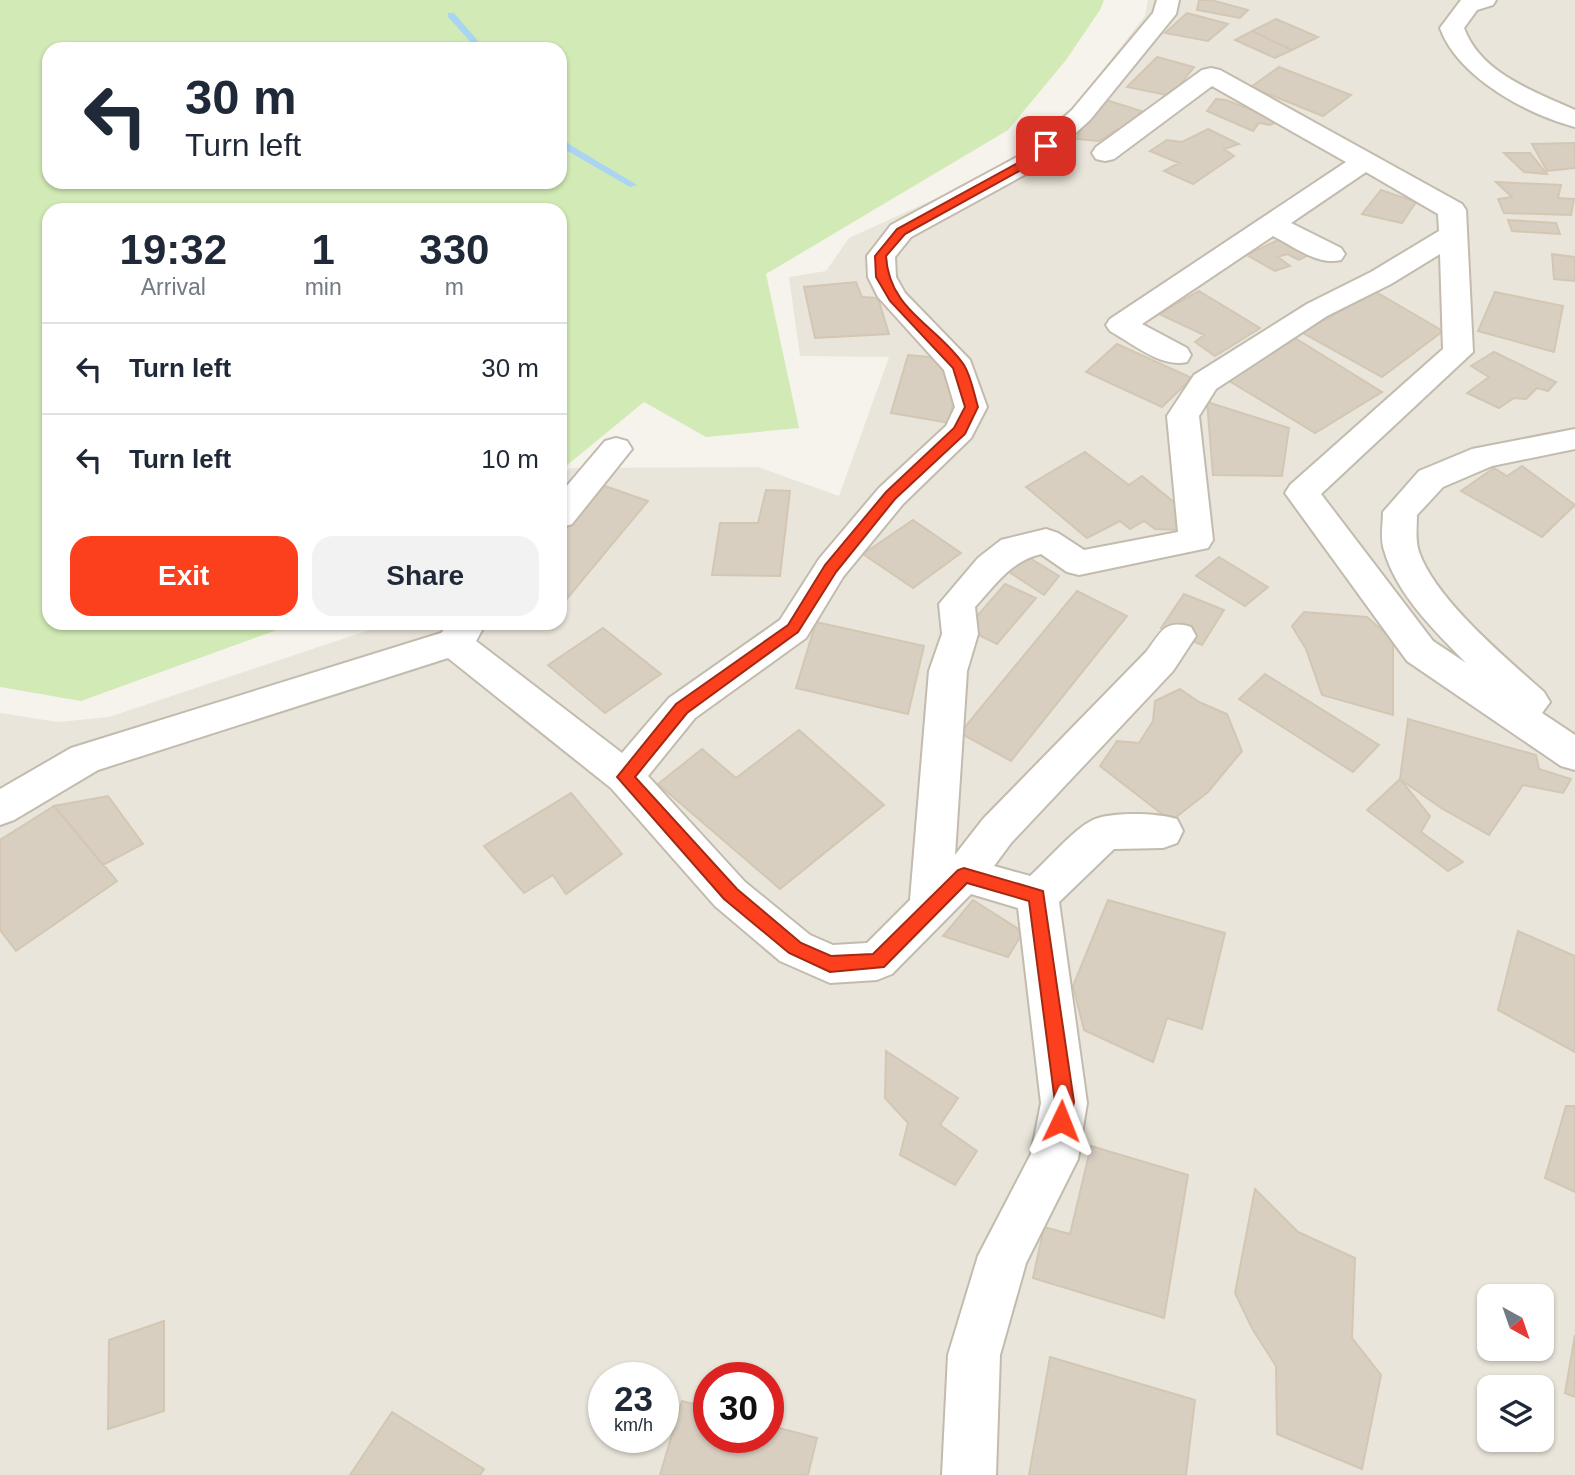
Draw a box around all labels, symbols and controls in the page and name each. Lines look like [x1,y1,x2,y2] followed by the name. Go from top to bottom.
[70,70,161,161] icon: left
[185,70,297,124] text: 30 m
[1016,116,1076,176] pin
[185,127,301,163] text: Turn left
[1027,127,1065,165] icon: arrive
[120,226,227,273] text: 19:32
[311,226,335,273] text: 1
[419,226,489,273] text: 330
[141,274,206,300] text: Arrival
[305,274,342,300] text: min
[445,274,464,300] text: m
[70,350,108,388] icon: left
[129,353,231,383] text: Turn left
[481,353,539,383] text: 30 m
[70,441,108,479] icon: left
[129,444,231,474] text: Turn left
[481,444,539,474] text: 10 m
[70,536,298,616] button: Exit
[312,536,539,616] button: Share
[1024,1084,1098,1158] position arrow
[1477,1284,1554,1362] north arrow
[1477,1284,1554,1452] map controls
[693,1362,784,1453] speed limit sign: 30
[1477,1375,1554,1452] button: layers
[614,1379,653,1418] text: 23
[614,1415,653,1435] text: km/h

